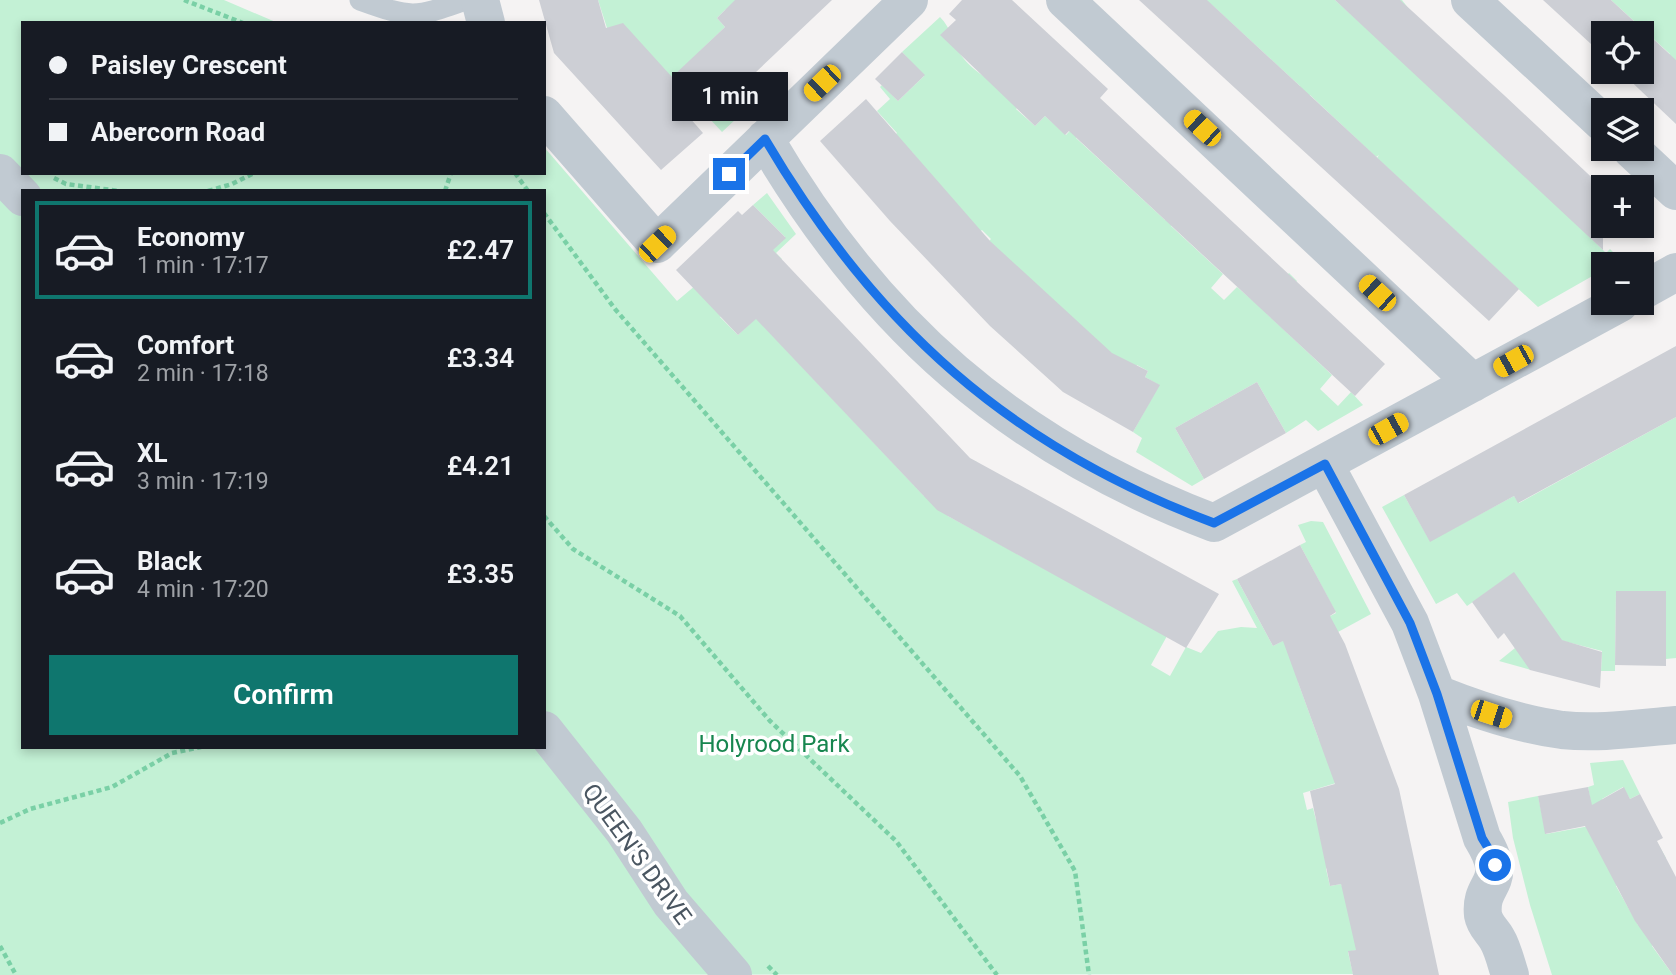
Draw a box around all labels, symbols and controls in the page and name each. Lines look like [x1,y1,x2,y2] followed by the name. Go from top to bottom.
[1591,21,1654,315] map controls
[1591,21,1654,84] button: locate
[91,50,287,80] text: Paisley Crescent
[800,61,845,105] car
[671,72,787,122] callout: 1 min
[701,83,759,110] text: 1 min
[1591,98,1654,161] button: layers
[1180,106,1225,150] car
[91,117,265,147] text: Abercorn Road
[713,158,745,190] route end
[1591,175,1654,238] button: +
[53,219,116,282] icon: car
[137,222,244,252] text: Economy
[635,222,680,266] car
[447,235,514,265] text: £2.47
[137,252,269,279] text: 1 min · 17:17
[1591,252,1654,315] button: −
[1355,271,1400,315] car
[53,327,116,390] icon: car
[137,330,234,360] text: Comfort
[1490,342,1537,380] car
[447,343,514,373] text: £3.34
[137,360,269,387] text: 2 min · 17:18
[1365,410,1412,448] car
[53,435,116,498] icon: car
[137,438,168,468] text: XL
[447,451,514,481] text: £4.21
[137,468,269,495] text: 3 min · 17:19
[53,543,116,606] icon: car
[137,546,202,576] text: Black
[447,559,514,589] text: £3.35
[137,576,269,603] text: 4 min · 17:20
[49,655,518,735] button: Confirm
[1468,698,1515,730] car
[698,730,850,758] park label: Holyrood Park
[577,778,697,930] street label: QUEEN'S DRIVE
[1479,849,1511,881] route start

